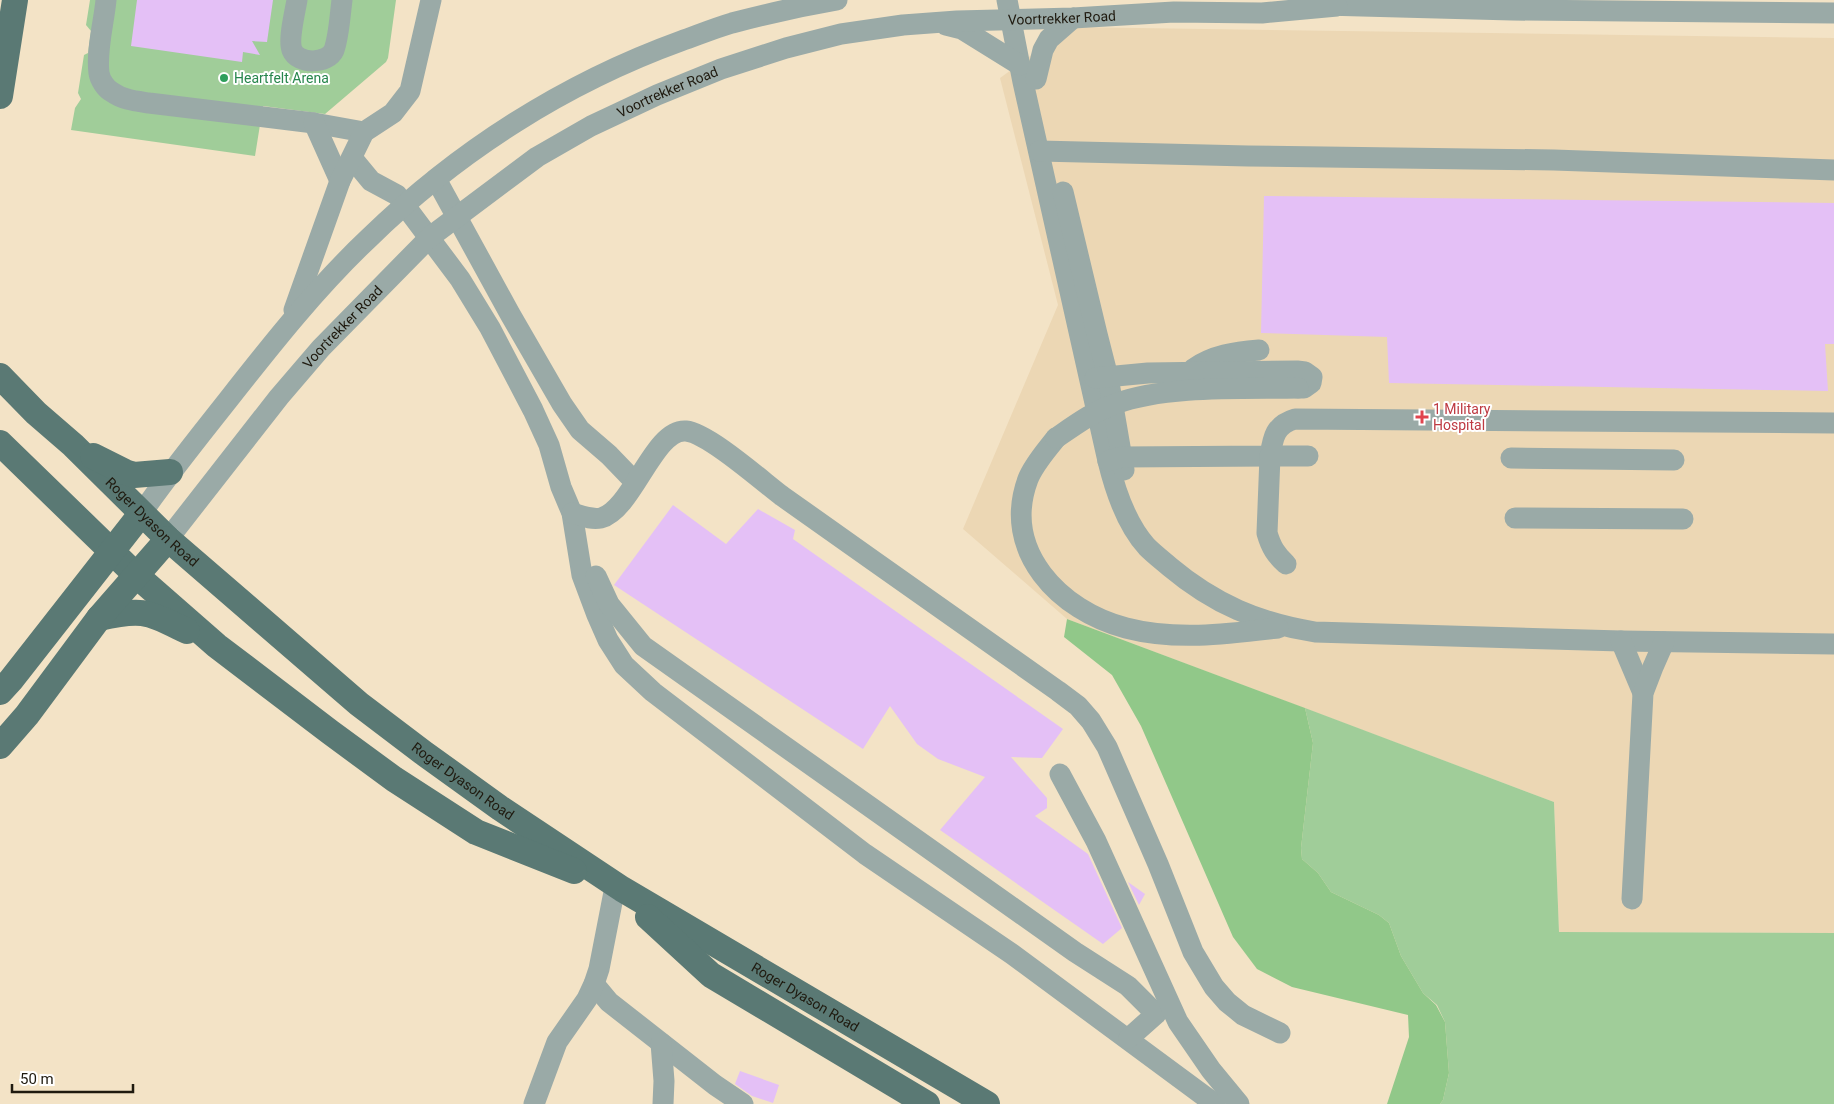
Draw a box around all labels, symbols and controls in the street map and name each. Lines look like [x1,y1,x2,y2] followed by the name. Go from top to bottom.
[1008,7,1116,28] street label: Voortrekker Road
[614,63,720,121] street label: Voortrekker Road
[234,70,329,86] place label: Heartfelt Arena
[218,72,230,84] marker: Heartfelt Arena
[299,282,386,371] street label: Voortrekker Road
[1433,401,1491,433] place label: 1 Military Hospital
[1415,410,1429,424] marker: 1 Military Hospital
[102,474,202,570] street label: Roger Dyason Road
[409,739,517,823] street label: Roger Dyason Road
[749,959,862,1035] street label: Roger Dyason Road
[12,1062,134,1094] scale bar
[20,1070,54,1088] text: 50 m

